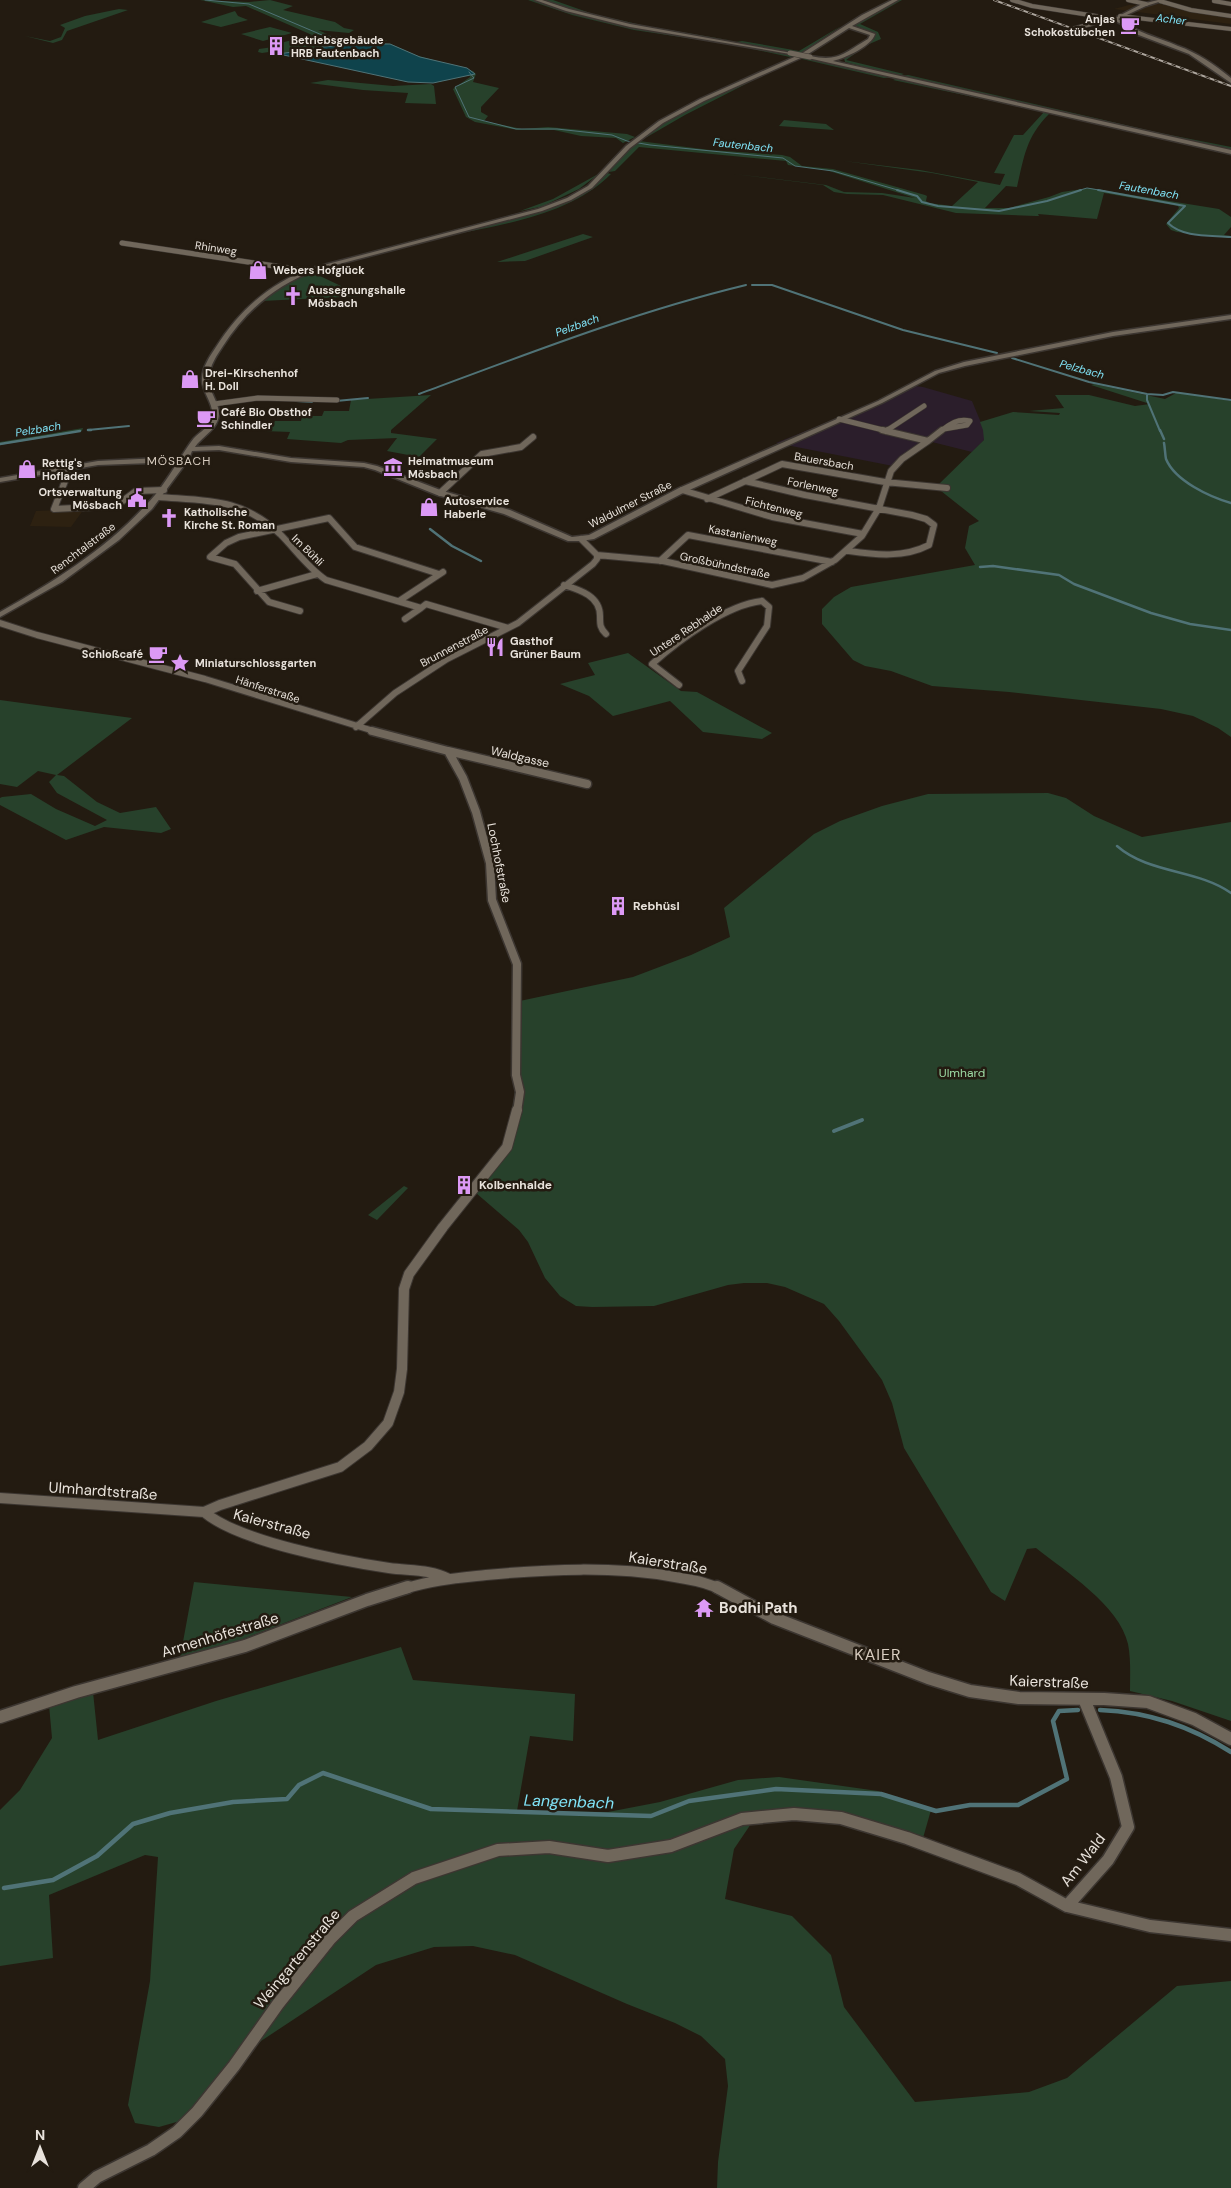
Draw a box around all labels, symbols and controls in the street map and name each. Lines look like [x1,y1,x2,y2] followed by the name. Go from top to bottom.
[1154,10,1188,28] water label: Acher
[1024,12,1115,39] place label: Anjas Schokostübchen
[1119,14,1141,36] cafe icon: Anjas Schokostübchen
[291,33,384,60] place label: Betriebsgebäude HRB Fautenbach
[265,35,287,57] building icon: Betriebsgebäude HRB Fautenbach
[712,135,774,155] water label: Fautenbach
[1118,178,1180,202] water label: Fautenbach
[194,238,238,258] street label: Rhinweg
[247,259,269,281] shop icon: Webers Hofglück
[273,263,365,277] place label: Webers Hofglück
[308,283,406,310] place label: Aussegnungshalle Mösbach
[282,285,304,307] church icon: Aussegnungshalle Mösbach
[553,311,601,339] water label: Pelzbach
[1058,356,1106,382] water label: Pelzbach
[205,366,298,393] place label: Drei-Kirschenhof H. Doll
[179,368,201,390] shop icon: Drei-Kirschenhof H. Doll
[221,405,312,432] place label: Café Bio Obsthof Schindler
[195,407,217,429] cafe icon: Café Bio Obsthof Schindler
[14,419,62,439] water label: Pelzbach
[793,449,855,473] street label: Bauersbach
[147,453,211,469] district label: MÖSBACH
[408,454,494,481] place label: Heimatmuseum Mösbach
[42,456,91,483] place label: Rettig's Hofladen
[382,456,404,478] museum icon: Heimatmuseum Mösbach
[16,458,38,480] shop icon: Rettig's Hofladen
[786,474,840,498] street label: Forlenweg
[586,477,674,531] street label: Waldulmer Straße
[38,485,122,512] place label: Ortsverwaltung Mösbach
[126,487,148,509] public building icon: Ortsverwaltung Mösbach
[744,493,804,521] street label: Fichtenweg
[444,494,510,521] place label: Autoservice Haberle
[418,496,440,518] shop icon: Autoservice Haberle
[184,505,275,532] place label: Katholische Kirche St. Roman
[158,507,180,529] church icon: Katholische Kirche St. Roman
[48,519,118,577] street label: Renchtalstraße
[707,521,779,549] street label: Kastanienweg
[289,531,327,569] street label: Im Bühli
[679,549,771,581] street label: Großbühndstraße
[647,601,725,659] street label: Untere Rebhalde
[418,622,490,670] street label: Brunnenstraße
[510,634,581,661] place label: Gasthof Grüner Baum
[484,636,506,658] restaurant icon: Gasthof Grüner Baum
[147,643,169,665] cafe icon: Schloßcafé
[82,647,143,661] place label: Schloßcafé
[169,652,191,674] place icon: Miniaturschlossgarten
[195,656,316,670] place label: Miniaturschlossgarten
[234,672,302,706] street label: Hänferstraße
[489,742,551,772] street label: Waldgasse
[483,822,515,904] street label: Lochhofstraße
[607,895,629,917] building icon: Rebhüsl
[633,898,680,914] place label: Rebhüsl
[939,1065,985,1081] park label: Ulmhard
[453,1174,475,1196] building icon: Kolbenhalde
[479,1177,552,1193] place label: Kolbenhalde
[48,1477,158,1505] street label: Ulmhardtstraße
[231,1504,313,1544] street label: Kaierstraße
[627,1547,709,1579] street label: Kaierstraße
[693,1597,715,1619] temple icon: Bodhi Path
[719,1598,798,1618] place label: Bodhi Path
[159,1608,281,1662] street label: Armenhöfestraße
[854,1644,902,1665] district label: KAIER
[1009,1671,1089,1693] street label: Kaierstraße
[523,1789,615,1814] water label: Langenbach
[1056,1829,1110,1891] street label: Am Wald
[249,1905,345,2013] street label: Weingartenstraße
[15,2123,65,2173] north arrow
[35,2126,45,2144] text: N

